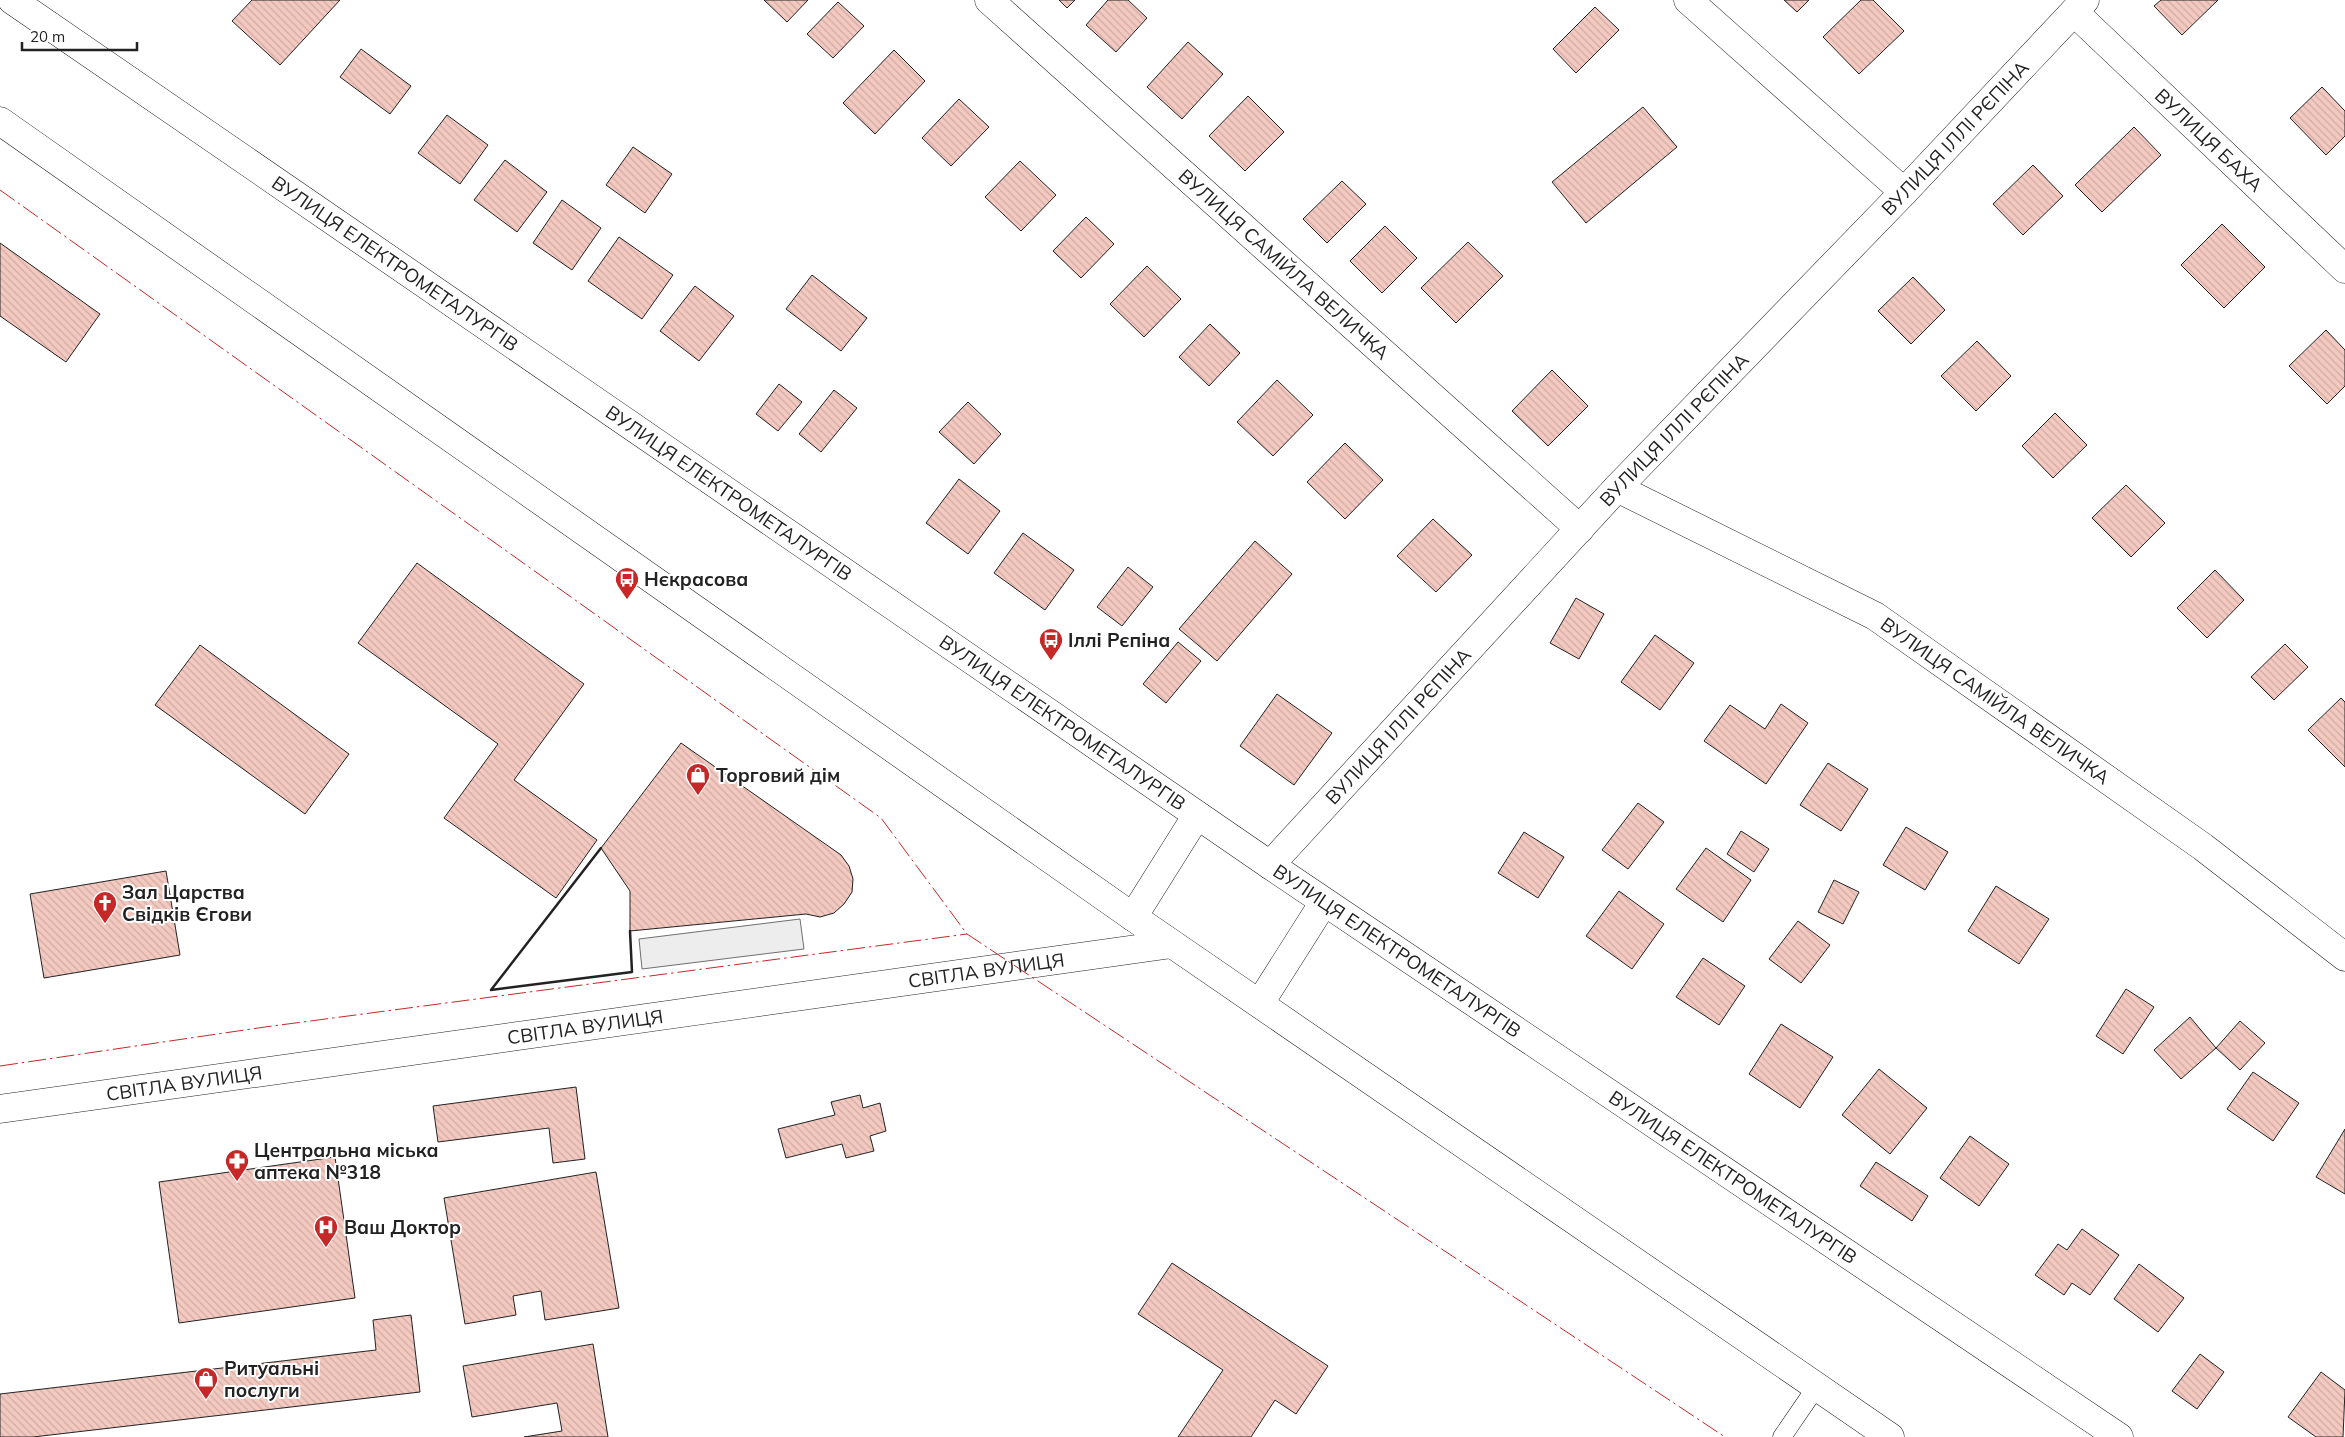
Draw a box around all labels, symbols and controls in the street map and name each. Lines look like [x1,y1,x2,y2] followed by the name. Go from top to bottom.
[22,20,138,52] scale bar
[30,27,65,46] text: 20 m
[1876,55,2034,220] street label: ВУЛИЦЯ ІЛЛІ РЄПІНА
[2150,83,2268,197] street label: ВУЛИЦЯ БАХА
[1174,164,1394,365] street label: ВУЛИЦЯ САМІЙЛА ВЕЛИЧКА
[267,170,523,357] street label: ВУЛИЦЯ ЕЛЕКТРОМЕТАЛУРГІВ
[1594,348,1753,511] street label: ВУЛИЦЯ ІЛЛІ РЄПІНА
[601,400,857,586] street label: ВУЛИЦЯ ЕЛЕКТРОМЕТАЛУРГІВ
[614,566,640,600] bus stop icon: Нєкрасова
[644,567,748,591] place label: Нєкрасова
[1876,612,2114,790] street label: ВУЛИЦЯ САМІЙЛА ВЕЛИЧКА
[1038,627,1064,661] bus stop icon: Іллі Рєпіна
[1068,628,1170,652] place label: Іллі Рєпіна
[935,629,1190,815] street label: ВУЛИЦЯ ЕЛЕКТРОМЕТАЛУРГІВ
[1320,643,1476,809] street label: ВУЛИЦЯ ІЛЛІ РЄПІНА
[685,762,711,796] shop icon: Торговий дім
[716,763,840,787] place label: Торговий дім
[1269,859,1526,1043] street label: ВУЛИЦЯ ЕЛЕКТРОМЕТАЛУРГІВ
[122,880,252,926] place label: Зал Царства Свідків Єгови
[92,890,118,924] church icon: Зал Царства Свідків Єгови
[907,947,1066,993] street label: СВІТЛА ВУЛИЦЯ
[506,1004,665,1049] street label: СВІТЛА ВУЛИЦЯ
[105,1060,264,1106] street label: СВІТЛА ВУЛИЦЯ
[1605,1085,1862,1269] street label: ВУЛИЦЯ ЕЛЕКТРОМЕТАЛУРГІВ
[254,1138,439,1184] place label: Центральна міська аптека №318
[224,1148,250,1182] pharmacy icon: Центральна міська аптека №318
[313,1214,339,1248] hospital icon: Ваш Доктор
[344,1215,461,1239] place label: Ваш Доктор
[224,1356,319,1402] place label: Ритуальні послуги
[193,1366,219,1400] shop icon: Ритуальні послуги

